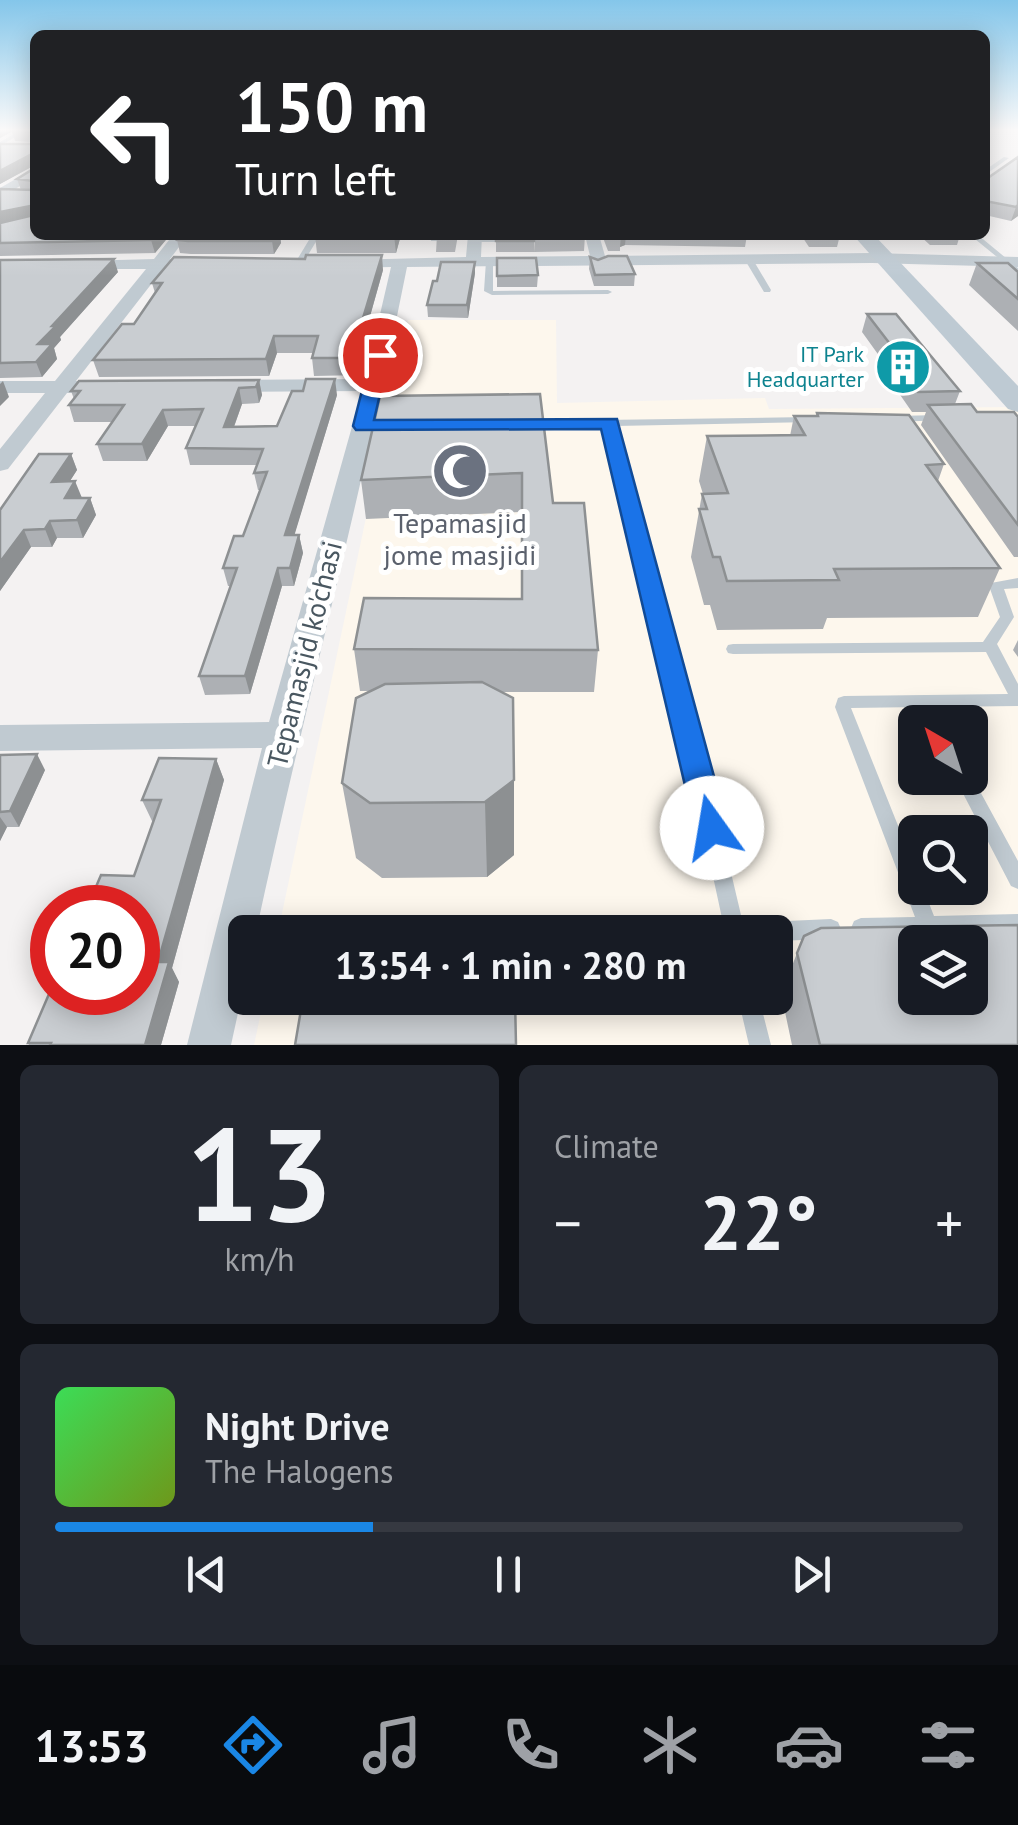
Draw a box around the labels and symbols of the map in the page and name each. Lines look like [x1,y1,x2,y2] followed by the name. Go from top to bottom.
[338,313,423,398] pin
[873,337,933,397] building icon: IT Park Headquarter
[747,340,865,393] place label: IT Park Headquarter
[430,441,490,501] mosque icon: Tepamasjid jome masjidi
[384,504,536,573] place label: Tepamasjid jome masjidi
[258,537,350,771] street label: Tepamasjid ko'chasi
[898,705,988,795] north arrow
[660,776,764,880] position arrow
[30,885,160,1015] speed limit sign: 20

